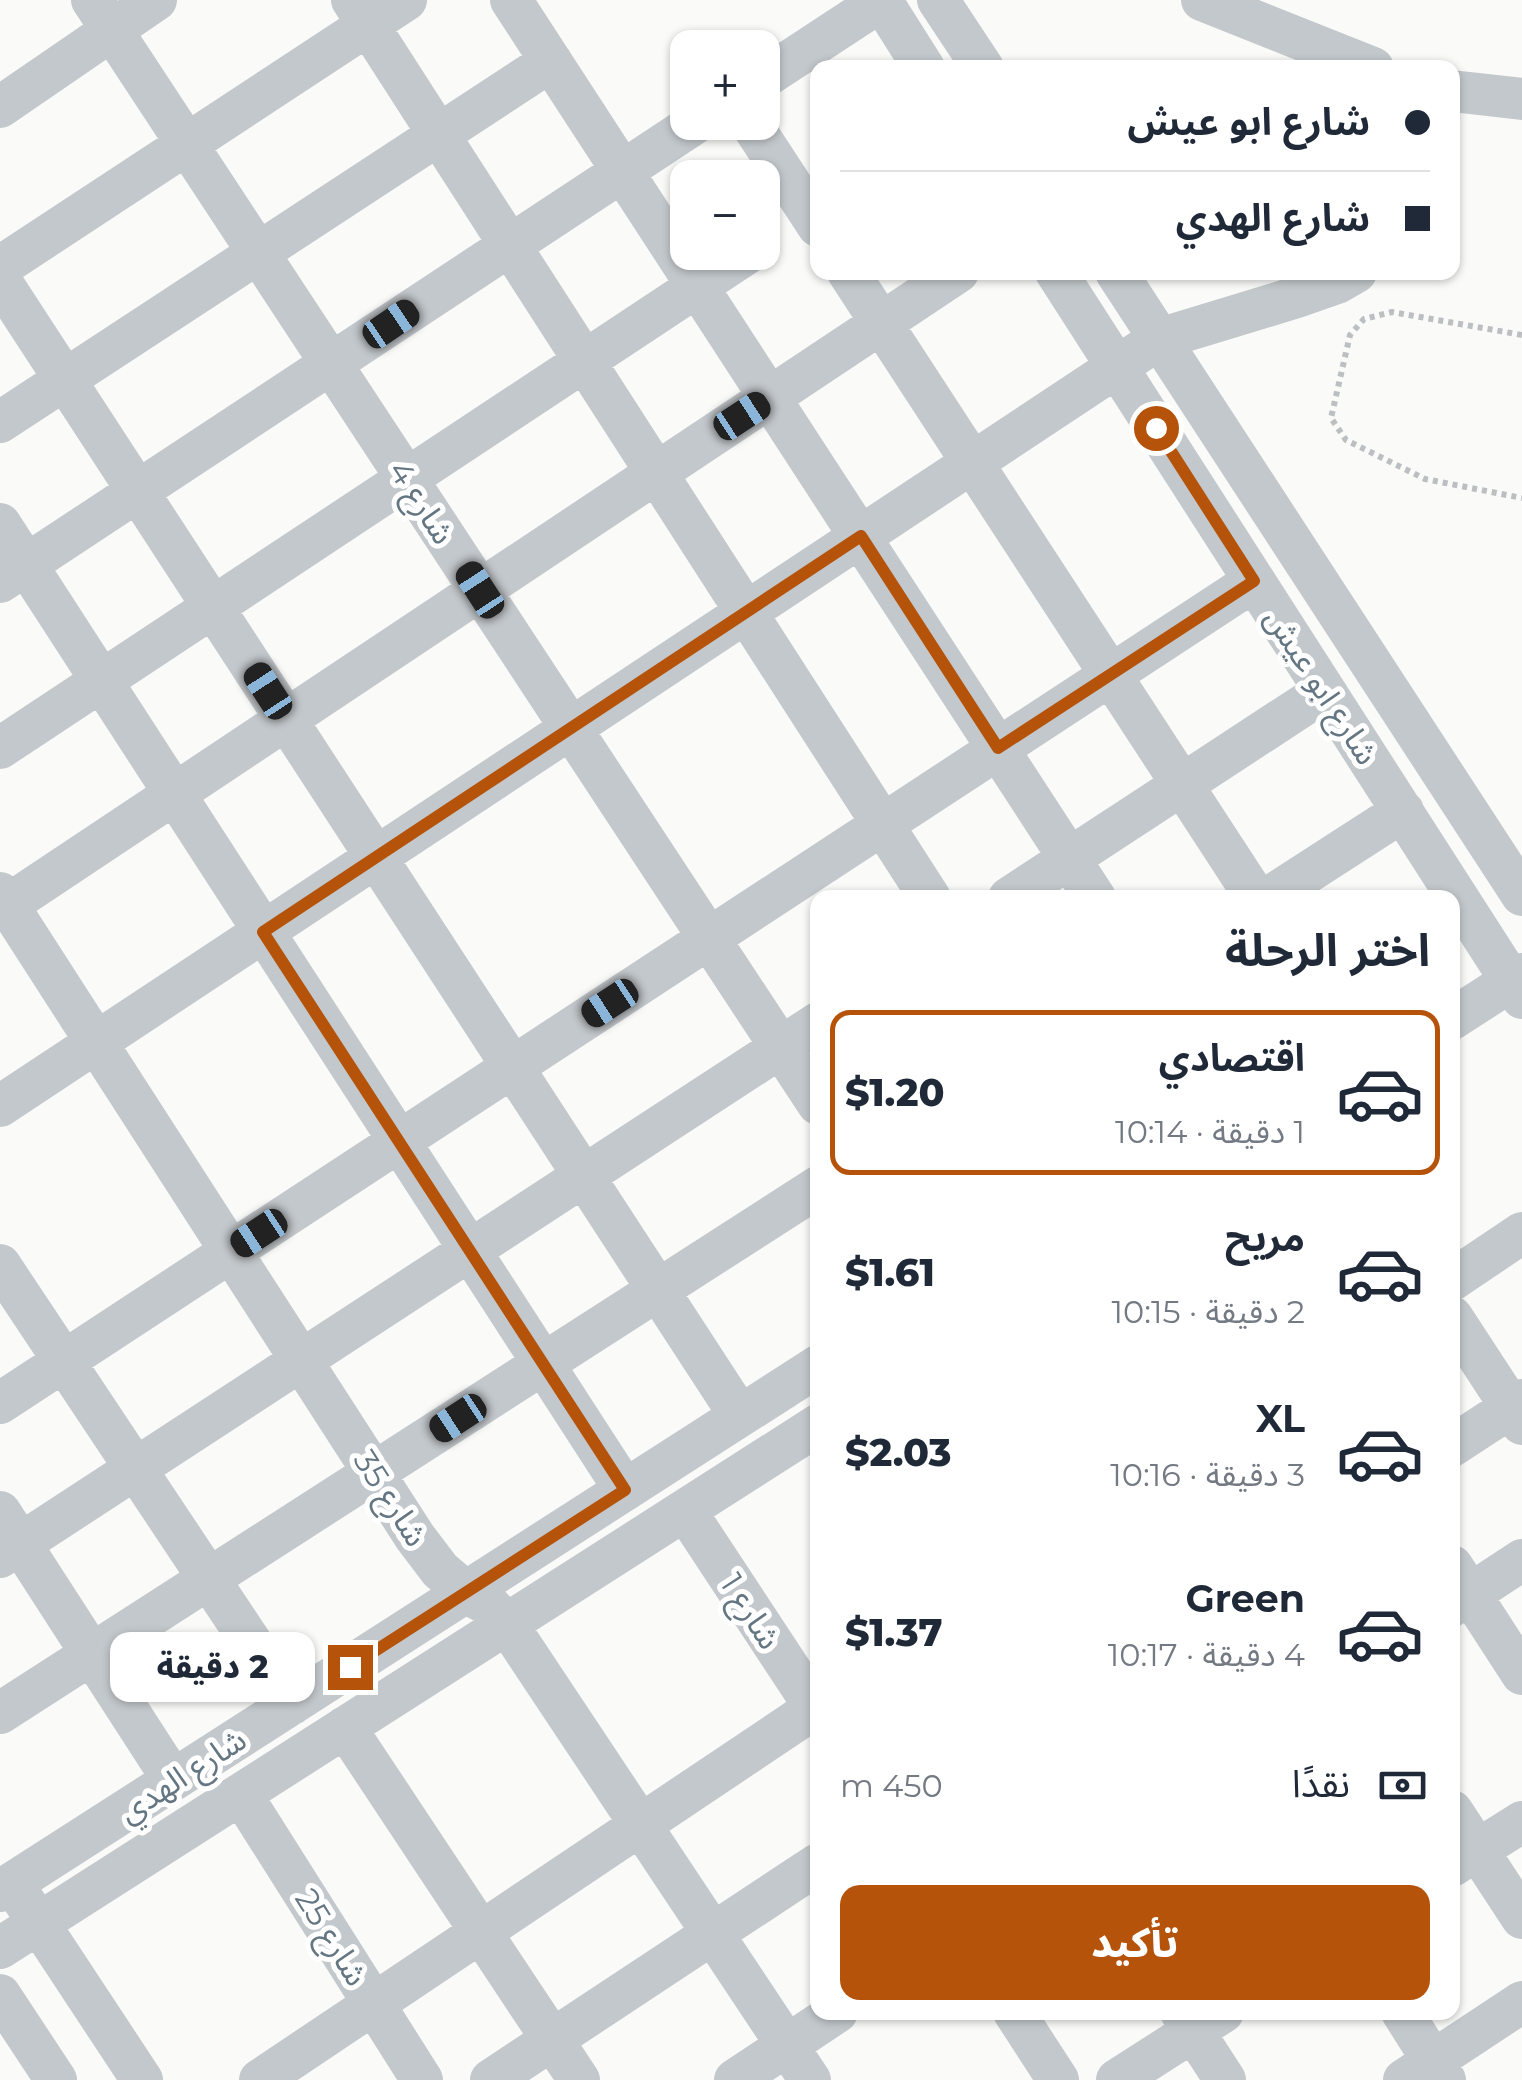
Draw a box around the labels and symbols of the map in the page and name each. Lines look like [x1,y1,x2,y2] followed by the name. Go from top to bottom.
[358,295,424,353] car
[709,387,775,445] car
[1134,406,1179,451] route start
[376,453,463,554] street label: شارع 4
[451,557,509,623] car
[1253,600,1387,774] street label: شارع ابو عيش
[239,658,297,724] car
[577,974,643,1032] car
[226,1204,292,1262] car
[425,1389,491,1447] car
[341,1443,436,1556] street label: شارع 35
[708,1566,790,1659] street label: شارع 1
[110,1632,315,1702] callout: 2 دقيقة
[328,1645,373,1690] route end
[111,1719,256,1835] street label: شارع الهدي
[283,1881,377,1995] street label: شارع 25

